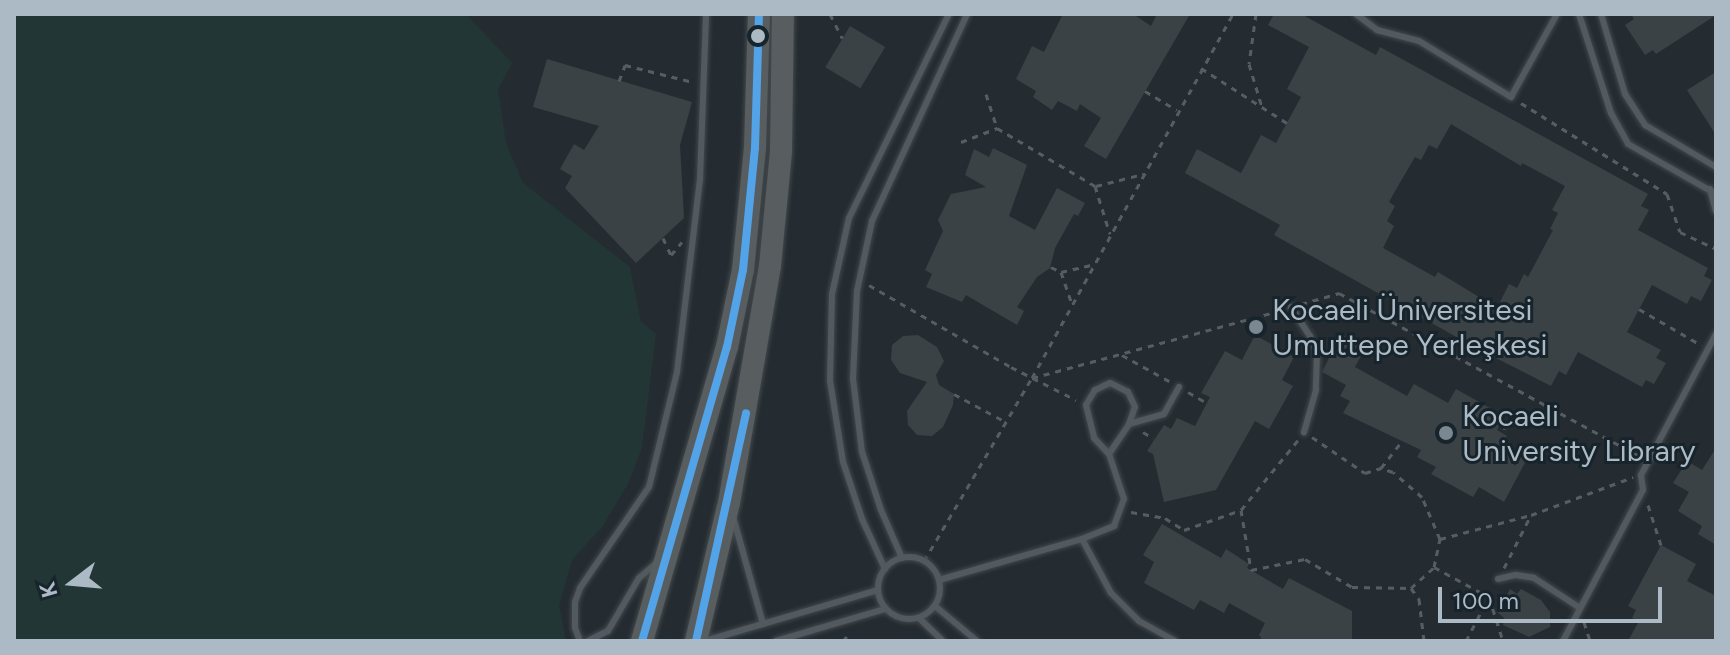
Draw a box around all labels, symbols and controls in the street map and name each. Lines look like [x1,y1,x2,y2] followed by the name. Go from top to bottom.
[750,28,766,44] unlabelled marker
[1272,292,1547,362] place label: Kocaeli Üniversitesi Umuttepe Yerleşkesi
[1247,318,1265,336] marker: Kocaeli Üniversitesi Umuttepe Yerleşkesi
[1462,398,1696,468] place label: Kocaeli University Library
[1437,424,1455,442] marker: Kocaeli University Library
[32,543,112,623] north arrow
[1442,571,1666,621] scale bar
[33,579,63,601] text: K
[1452,586,1519,615] text: 100 m

